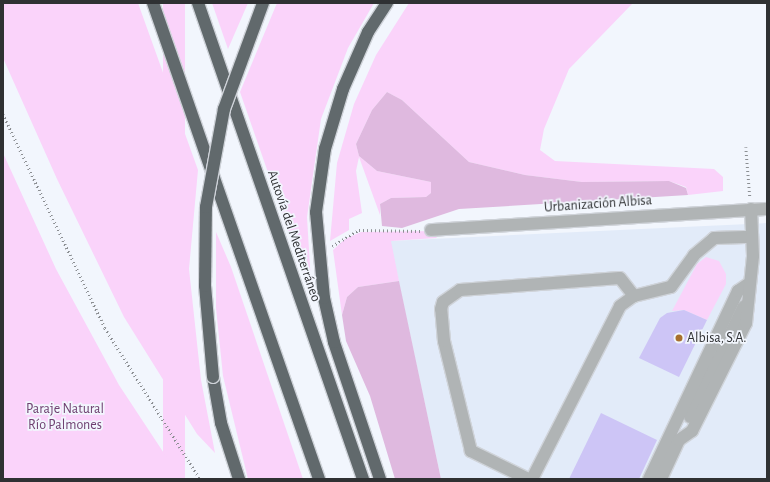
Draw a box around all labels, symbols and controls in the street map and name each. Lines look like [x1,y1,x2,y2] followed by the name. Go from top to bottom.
[264,168,324,304] street label: Autovía del Mediterráneo
[543,192,653,216] street label: Urbanización Albisa
[687,330,747,346] place label: Albisa, S.A.
[674,333,684,343] marker: Albisa, S.A.
[26,401,104,434] park label: Paraje Natural Río Palmones

